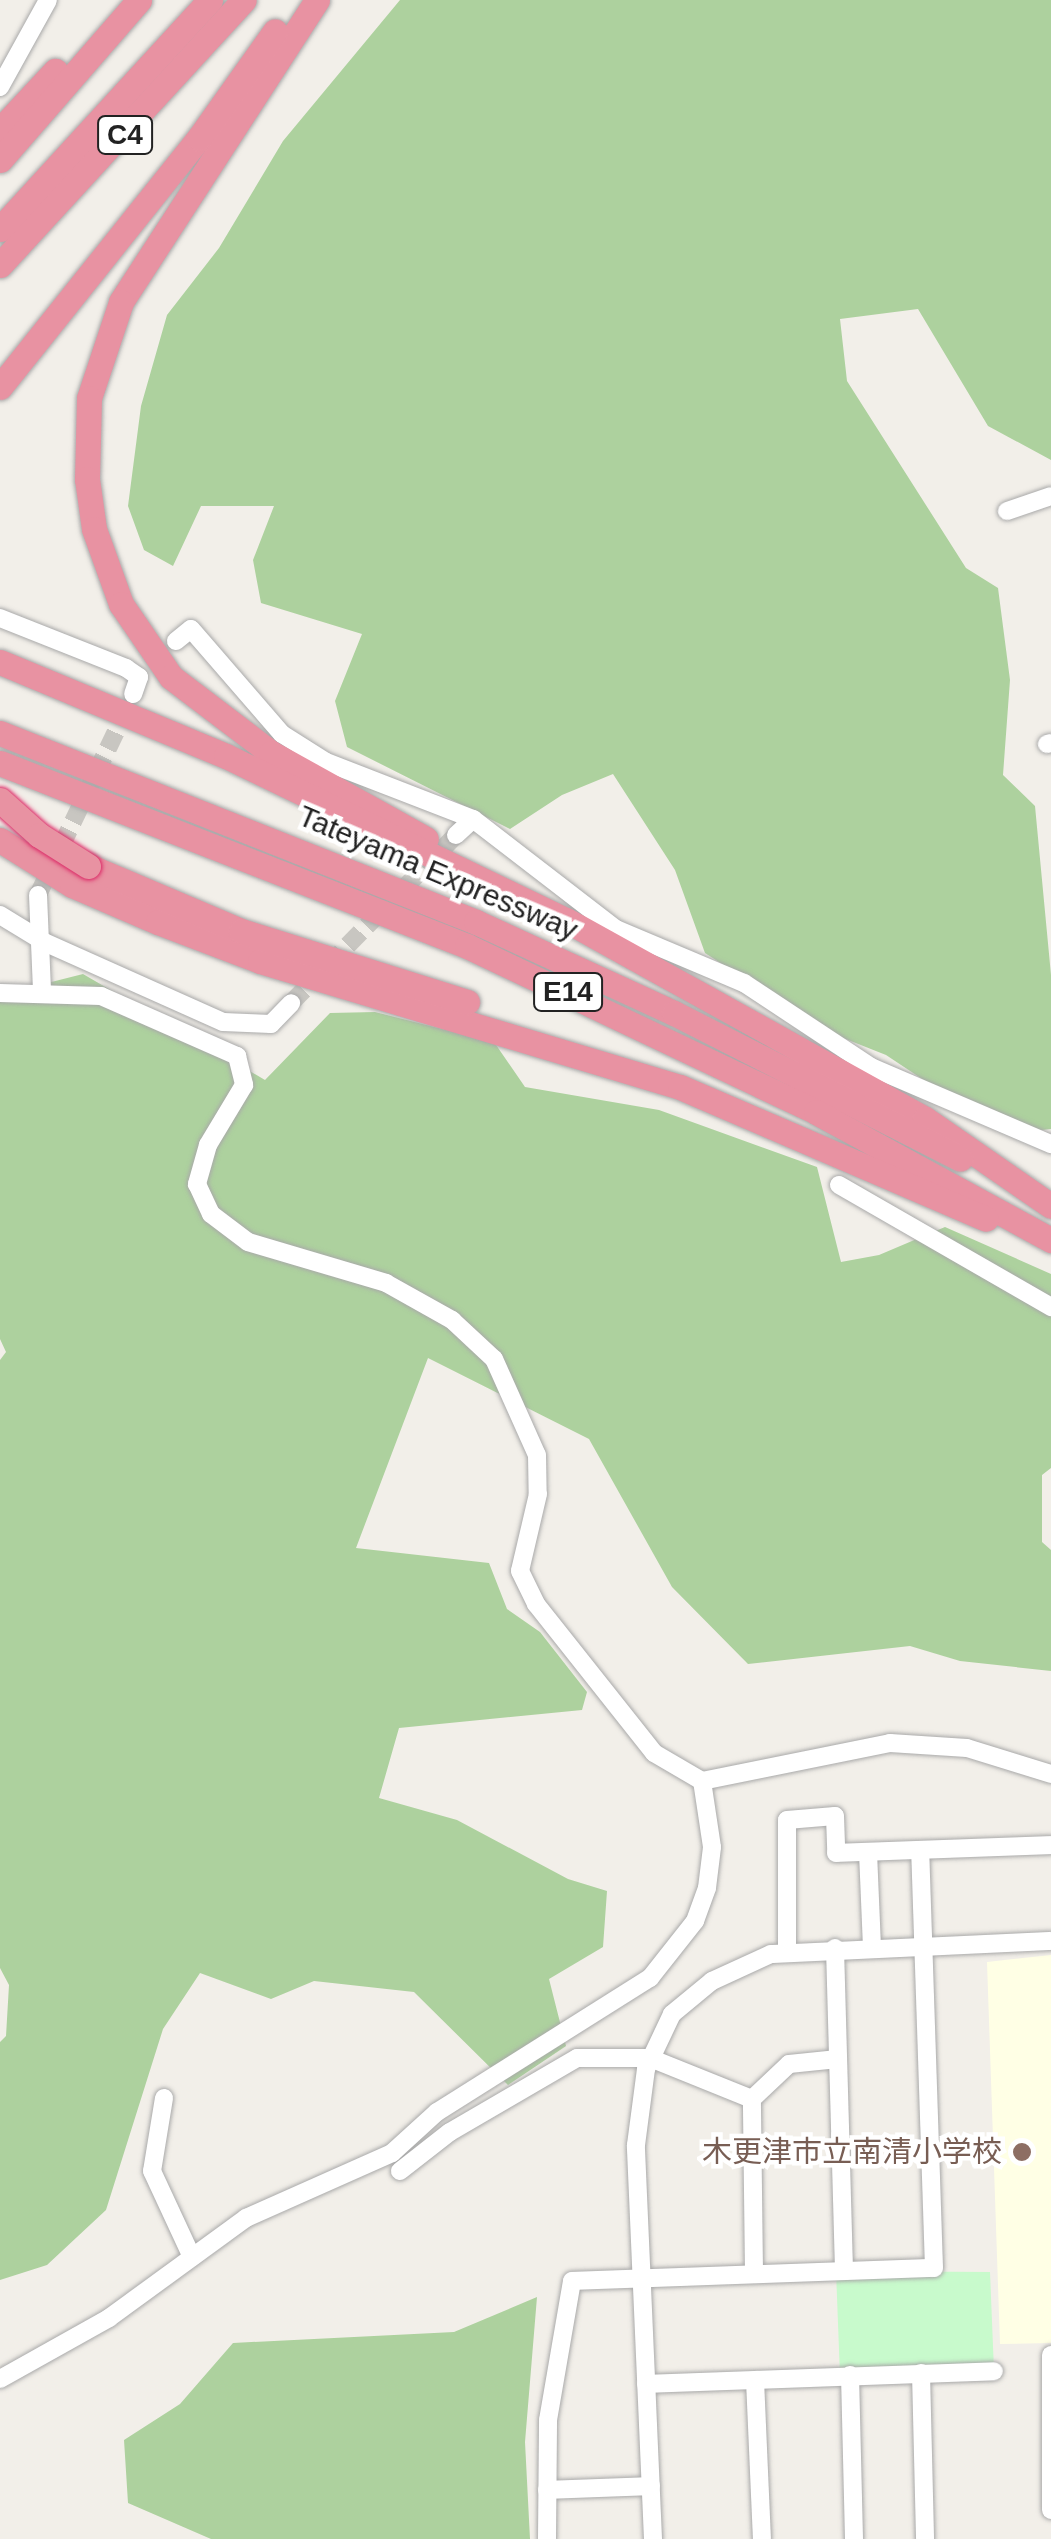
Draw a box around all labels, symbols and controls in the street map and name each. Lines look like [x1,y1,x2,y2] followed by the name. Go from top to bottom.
[95,112,155,158] road number: C4
[293,798,583,948] street label: Tateyama Expressway
[533,969,603,1015] road number: E14
[702,2134,1002,2170] place label: 木更津市立南清小学校
[1011,2141,1033,2163] marker: 木更津市立南清小学校

